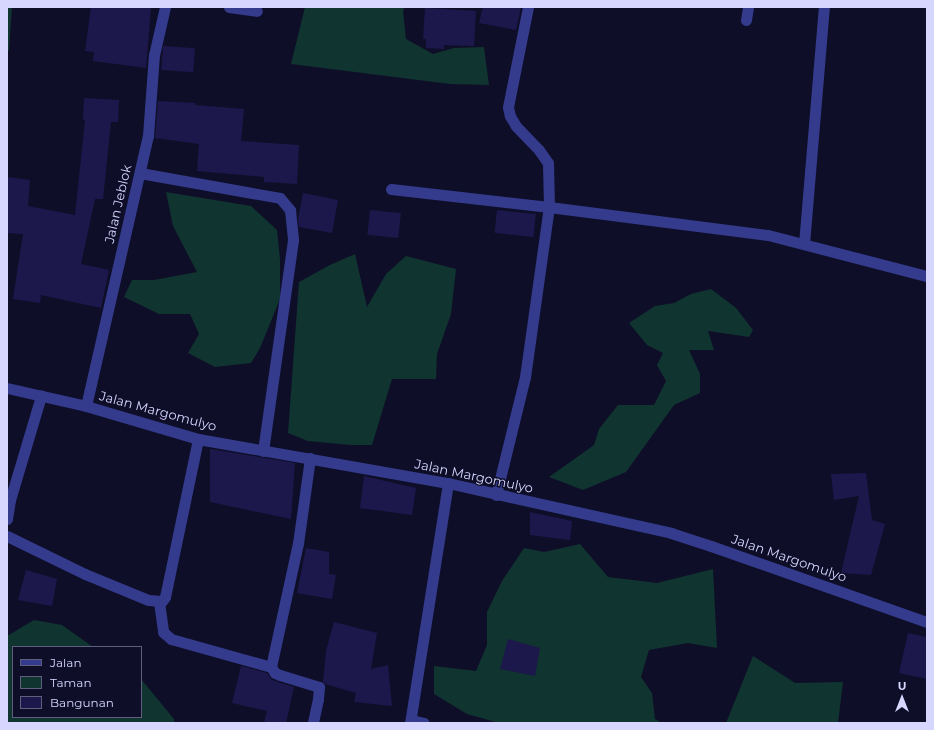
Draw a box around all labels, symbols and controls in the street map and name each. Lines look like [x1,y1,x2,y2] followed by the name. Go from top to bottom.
[101,163,135,245] street label: Jalan Jeblok
[98,388,218,434] street label: Jalan Margomulyo
[413,456,535,496] street label: Jalan Margomulyo
[729,531,849,585] street label: Jalan Margomulyo
[12,646,142,718] legend
[50,655,82,670] text: Jalan
[50,675,92,690] text: Taman
[882,678,922,718] north arrow
[898,679,906,693] text: U
[50,695,114,710] text: Bangunan

